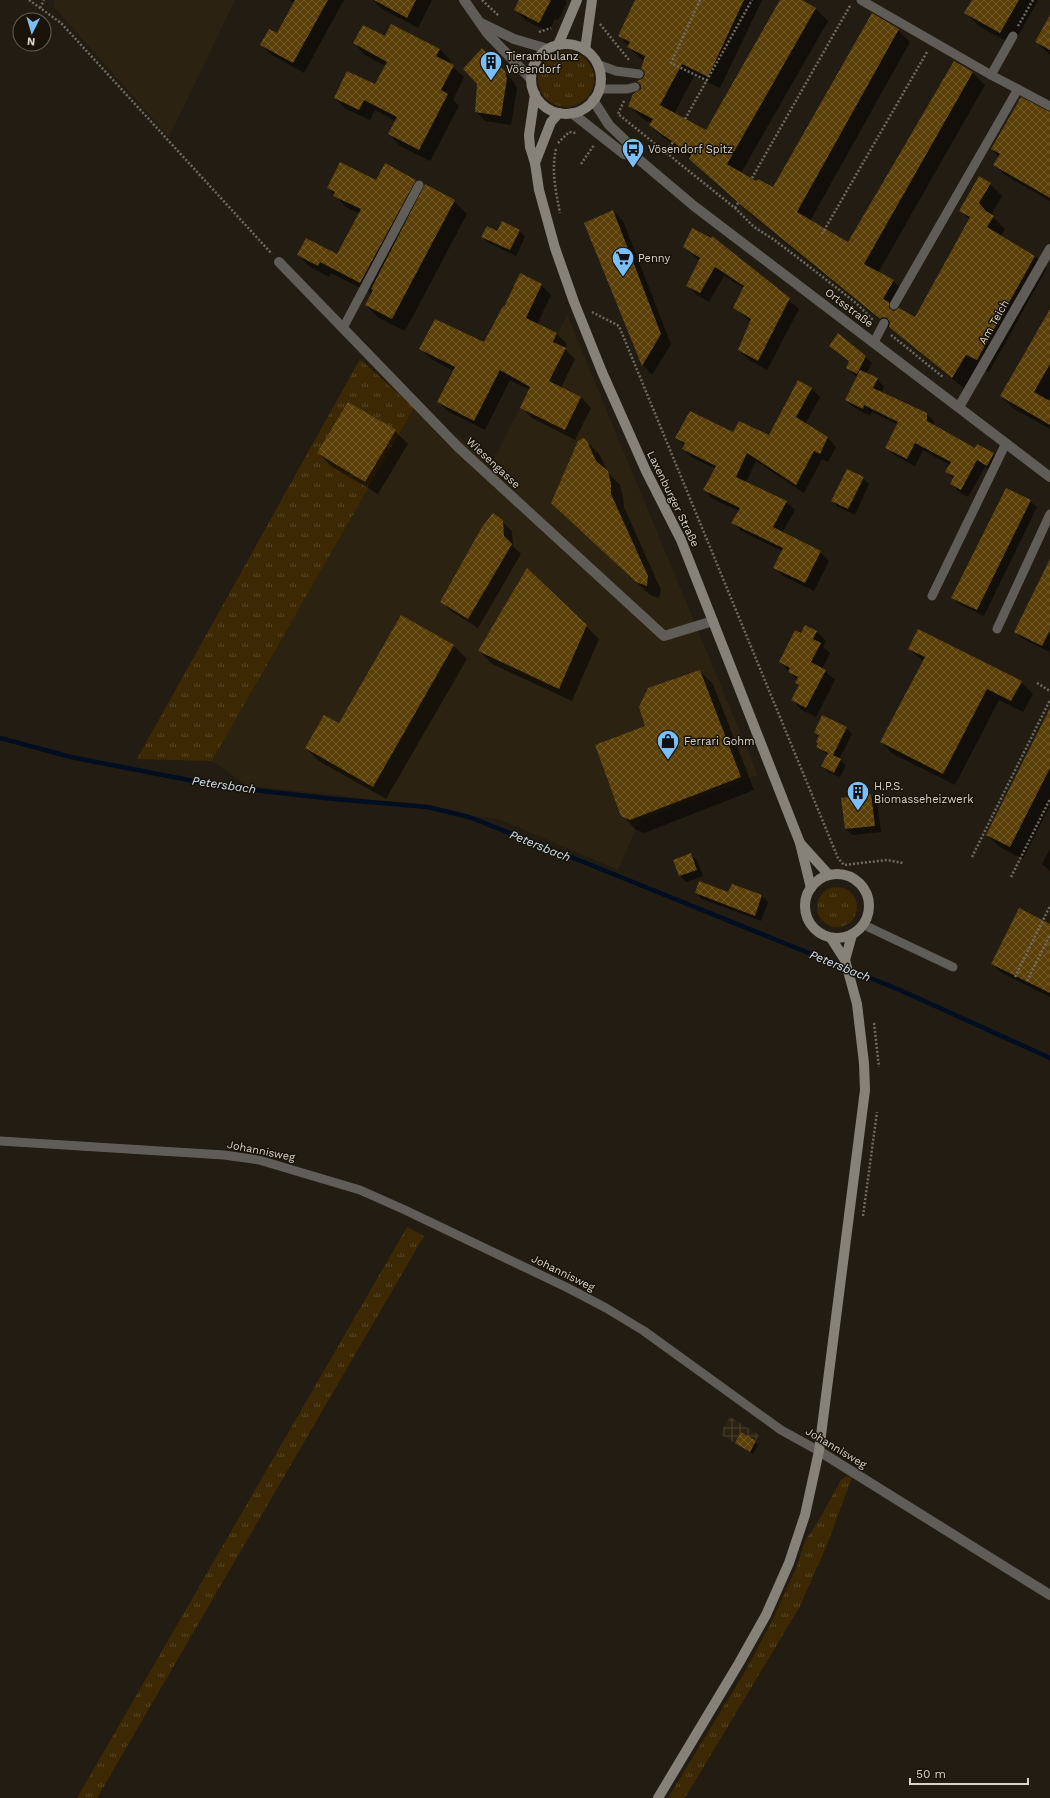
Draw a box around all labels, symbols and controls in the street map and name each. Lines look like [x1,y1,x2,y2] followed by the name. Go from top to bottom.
[12,12,52,52] north arrow
[27,35,36,48] text: N
[478,49,504,82] building icon: Tierambulanz Vösendorf
[506,50,579,76] place label: Tierambulanz Vösendorf
[620,136,646,169] bus stop icon: Vösendorf Spitz
[648,143,733,156] place label: Vösendorf Spitz
[610,245,636,278] supermarket icon: Penny
[638,252,670,265] place label: Penny
[822,286,876,330] street label: Ortsstraße
[976,298,1012,346] street label: Am Teich
[463,435,523,491] street label: Wiesengasse
[644,449,702,549] street label: Laxenburger Straße
[655,728,681,761] shop icon: Ferrari Gohm
[684,735,755,748] place label: Ferrari Gohm
[191,774,257,796] water label: Petersbach
[845,779,871,812] building icon: H.P.S. Biomasseheizwerk
[874,780,973,806] place label: H.P.S. Biomasseheizwerk
[507,827,573,865] water label: Petersbach
[807,947,873,985] water label: Petersbach
[226,1138,296,1164] street label: Johannisweg
[529,1252,597,1294] street label: Johannisweg
[803,1425,869,1471] street label: Johannisweg
[910,1760,1028,1786] scale bar
[916,1767,946,1781] text: 50 m

